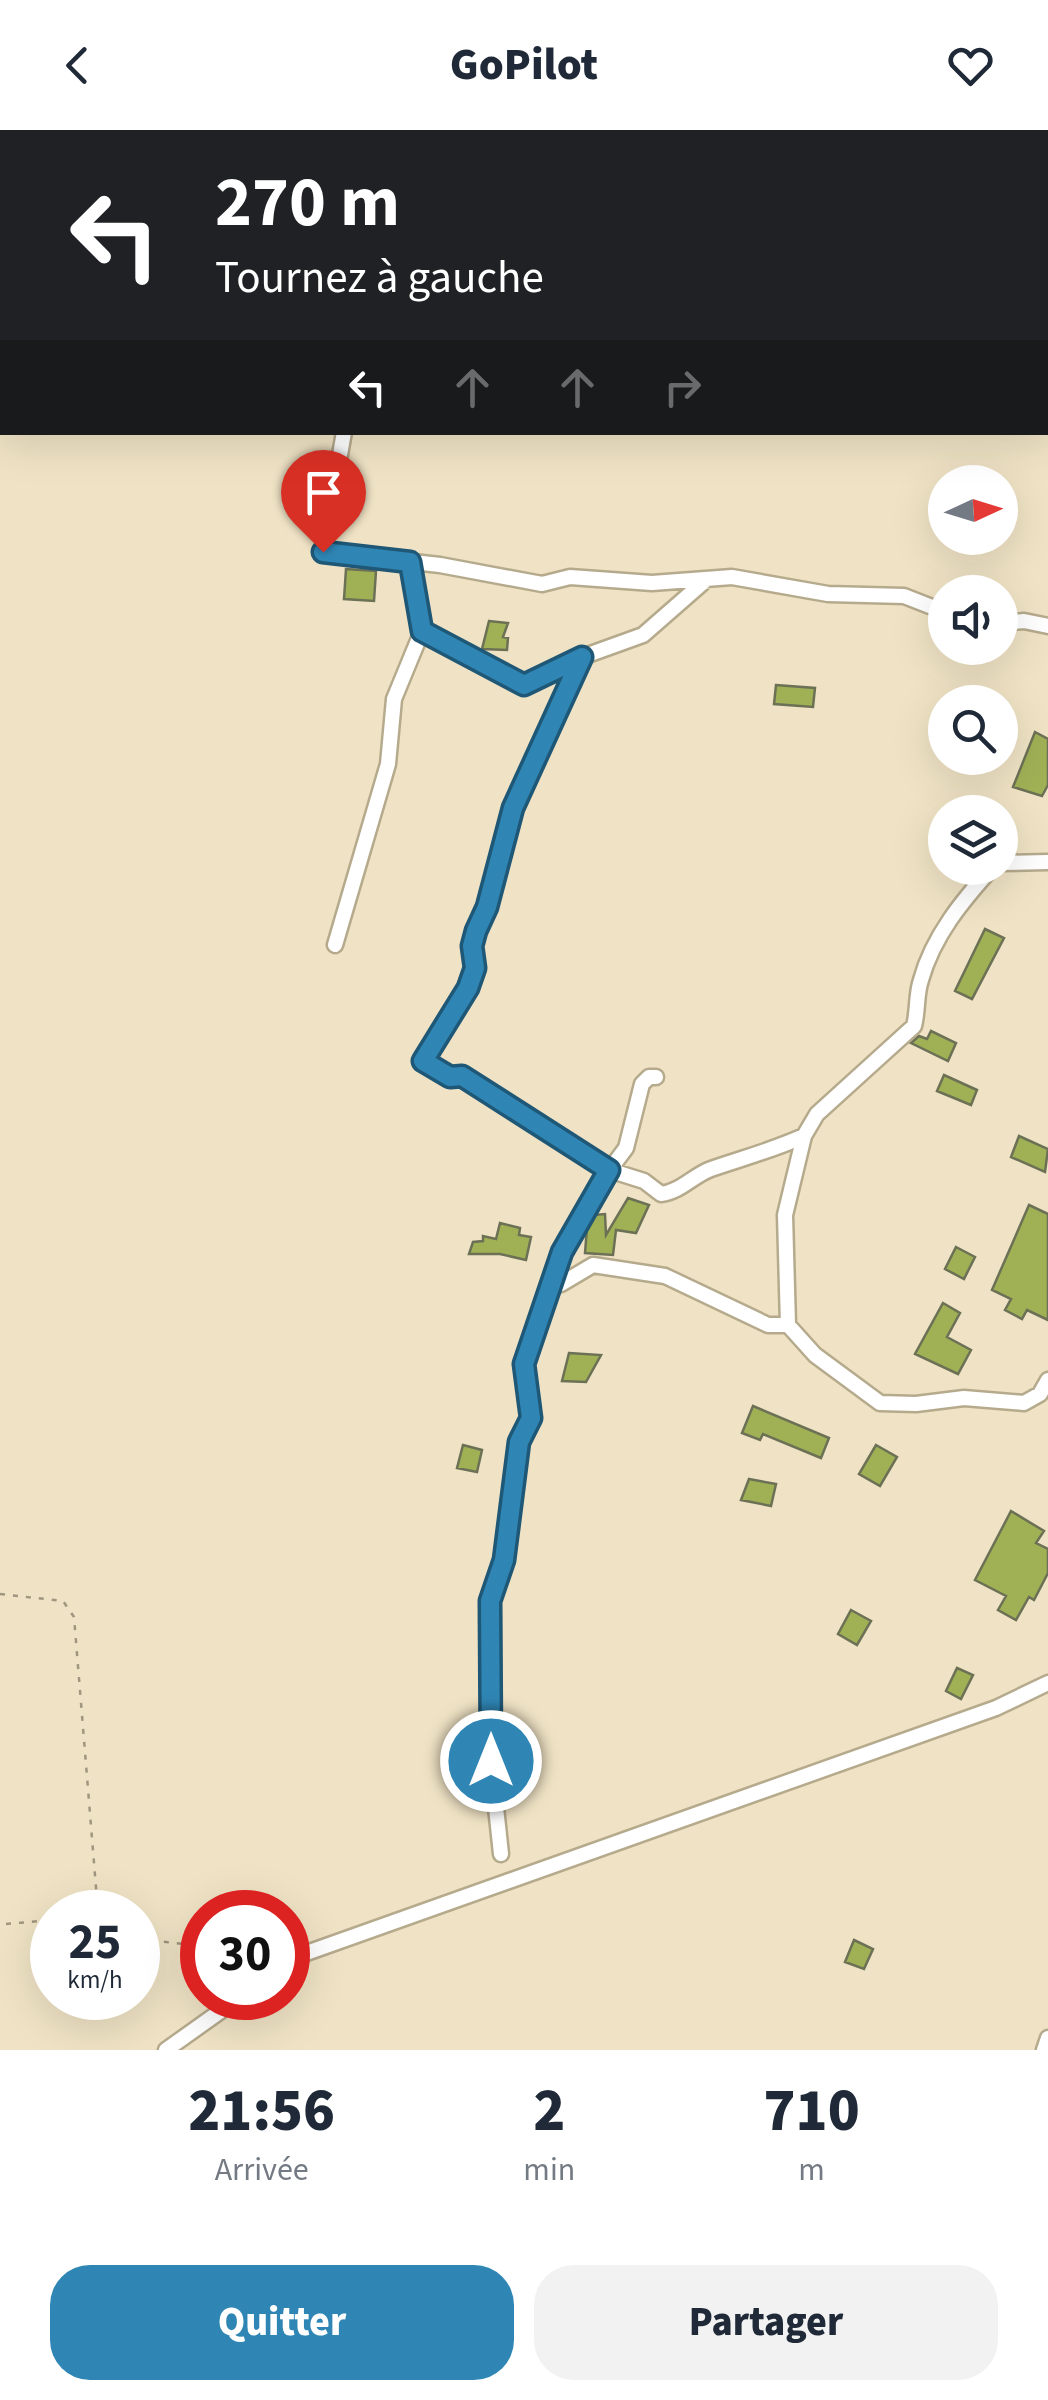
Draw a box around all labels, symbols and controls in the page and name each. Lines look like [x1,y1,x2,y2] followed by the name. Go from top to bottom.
[450,33,598,97] text: GoPilot
[50,38,105,93] icon: back
[943,38,998,93] icon: heart
[215,153,400,253] text: 270 m
[50,170,180,300] icon: left
[215,246,544,310] text: Tournez à gauche
[340,360,395,415] icon: left
[445,360,500,415] icon: ahead
[550,360,605,415] icon: ahead
[655,360,710,415] icon: right
[281,450,366,553] pin
[296,465,351,520] icon: arrive
[928,465,1018,555] north arrow
[928,465,1018,885] map controls
[928,575,1018,665] button: sound
[928,685,1018,775] button: search
[928,795,1018,885] button: layers
[439,1709,543,1813] position arrow
[180,1890,310,2020] speed limit sign: 30
[69,1907,121,1978] text: 25
[67,1962,123,1998] text: km/h
[188,2069,335,2154] text: 21:56
[533,2069,565,2154] text: 2
[764,2069,860,2154] text: 710
[215,2147,309,2193] text: Arrivée
[523,2147,575,2193] text: min
[798,2147,825,2193] text: m
[50,2265,514,2380] button: Quitter
[534,2265,998,2380] button: Partager

